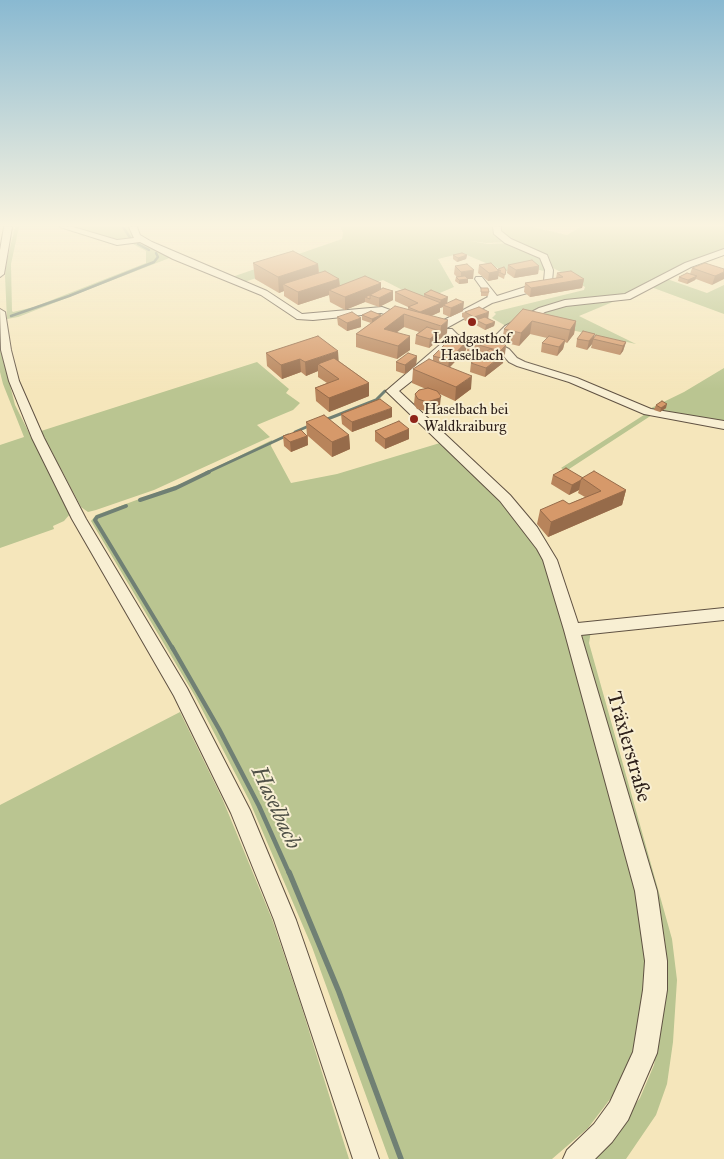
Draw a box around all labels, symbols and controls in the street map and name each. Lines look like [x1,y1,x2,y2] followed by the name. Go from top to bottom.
[466,316,478,328] marker: Landgasthof Haselbach
[433,330,511,365] place label: Landgasthof Haselbach
[424,401,508,436] place label: Haselbach bei Waldkraiburg
[408,413,420,425] marker: Haselbach bei Waldkraiburg
[600,689,656,805] street label: Träxlerstraße
[244,762,306,854] water label: Haselbach

